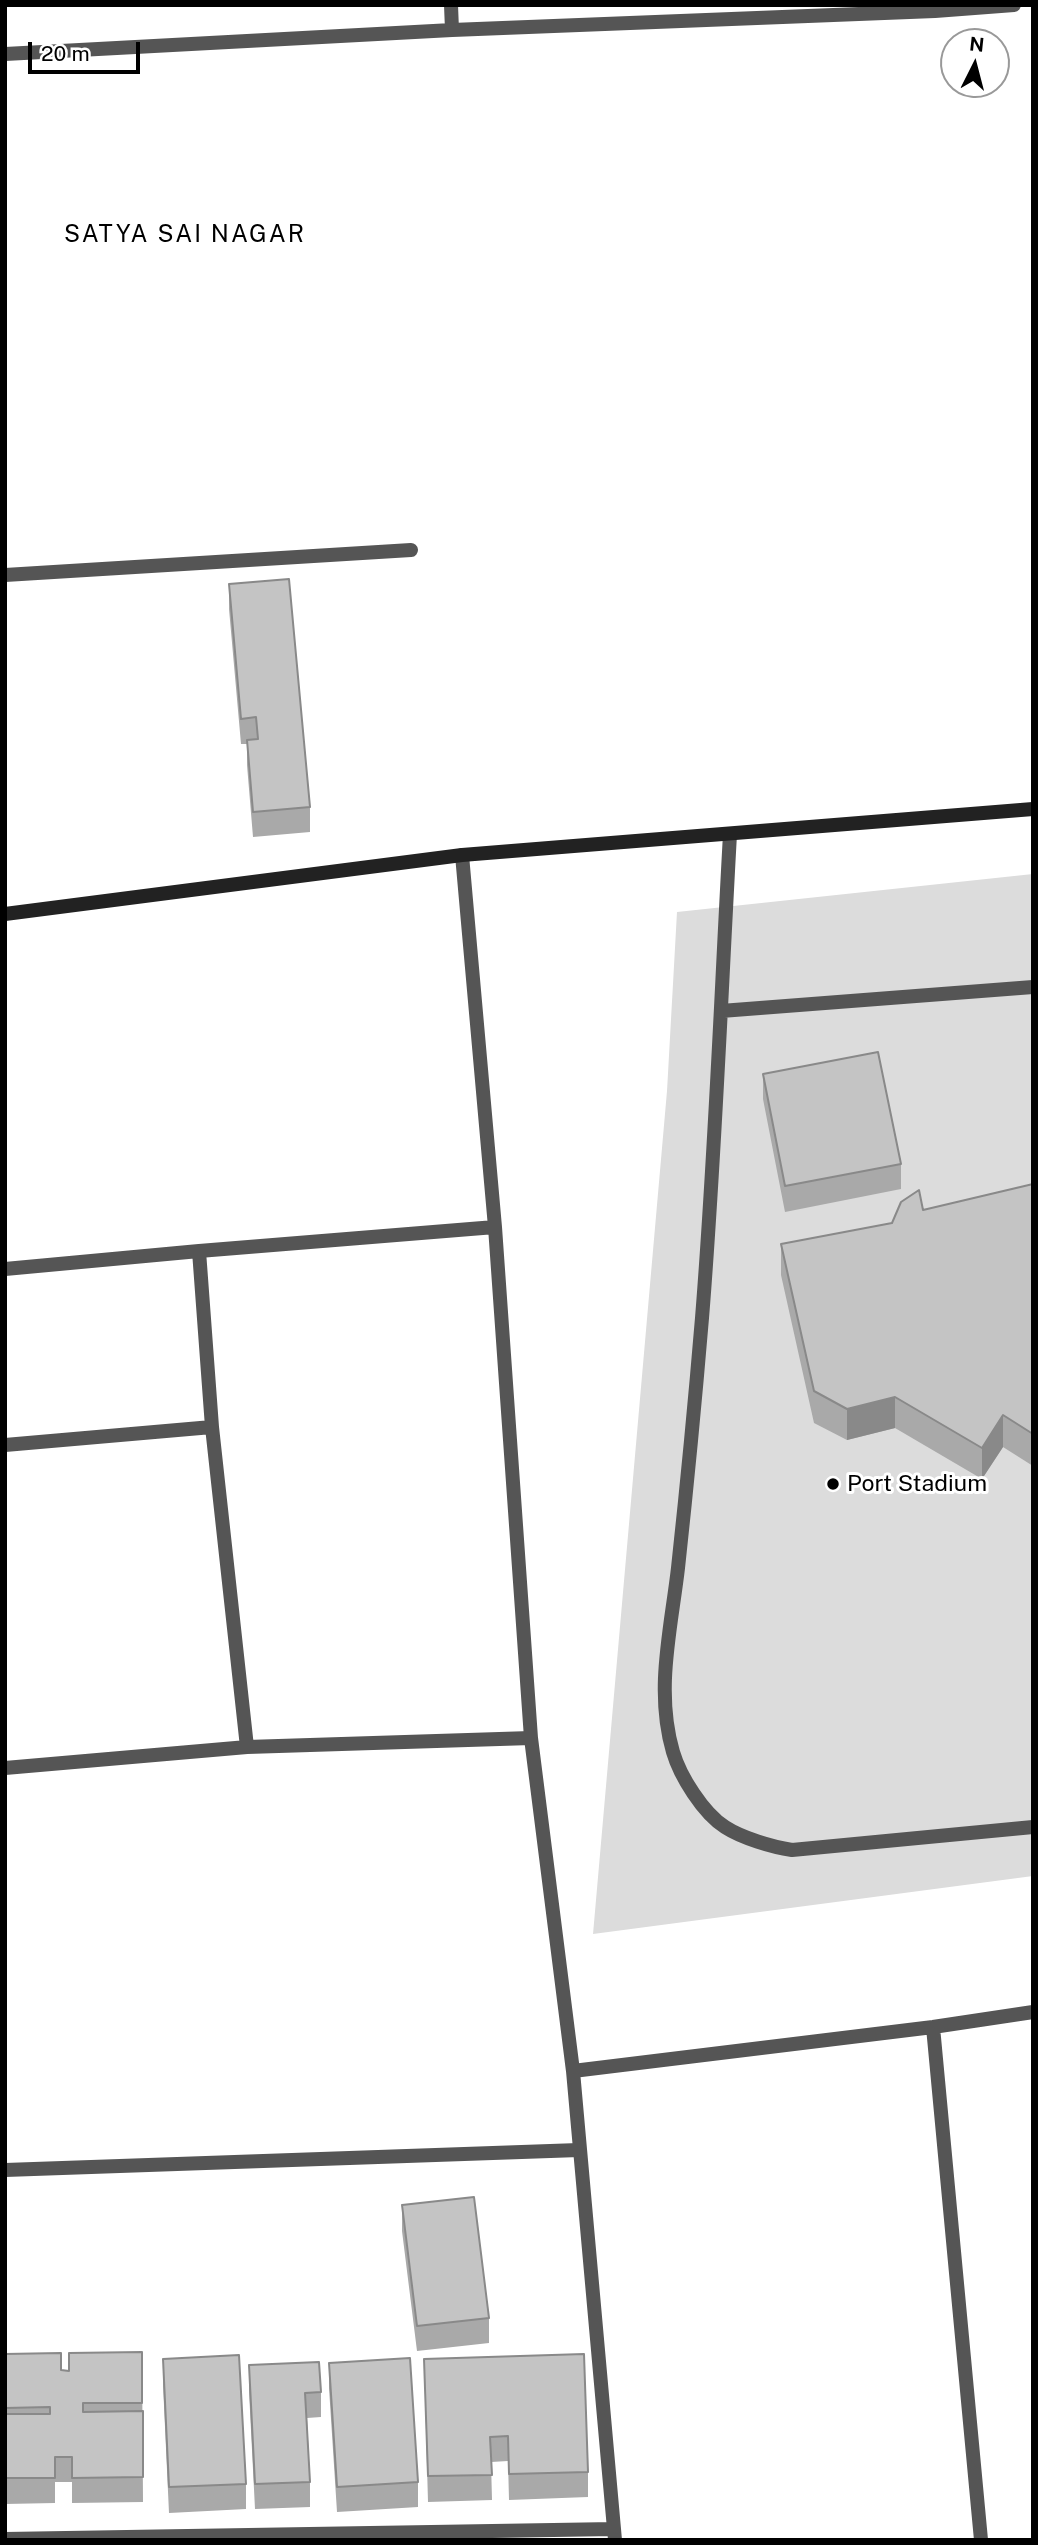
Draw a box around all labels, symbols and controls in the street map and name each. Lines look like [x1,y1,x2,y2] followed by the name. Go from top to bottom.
[32,28,144,72] scale bar
[940,28,1010,98] north arrow
[968,32,986,56] text: N
[41,41,90,66] text: 20 m
[66,221,304,249] district label: SATYA SAI NAGAR
[847,1470,987,1498] place label: Port Stadium
[825,1476,841,1492] marker: Port Stadium

